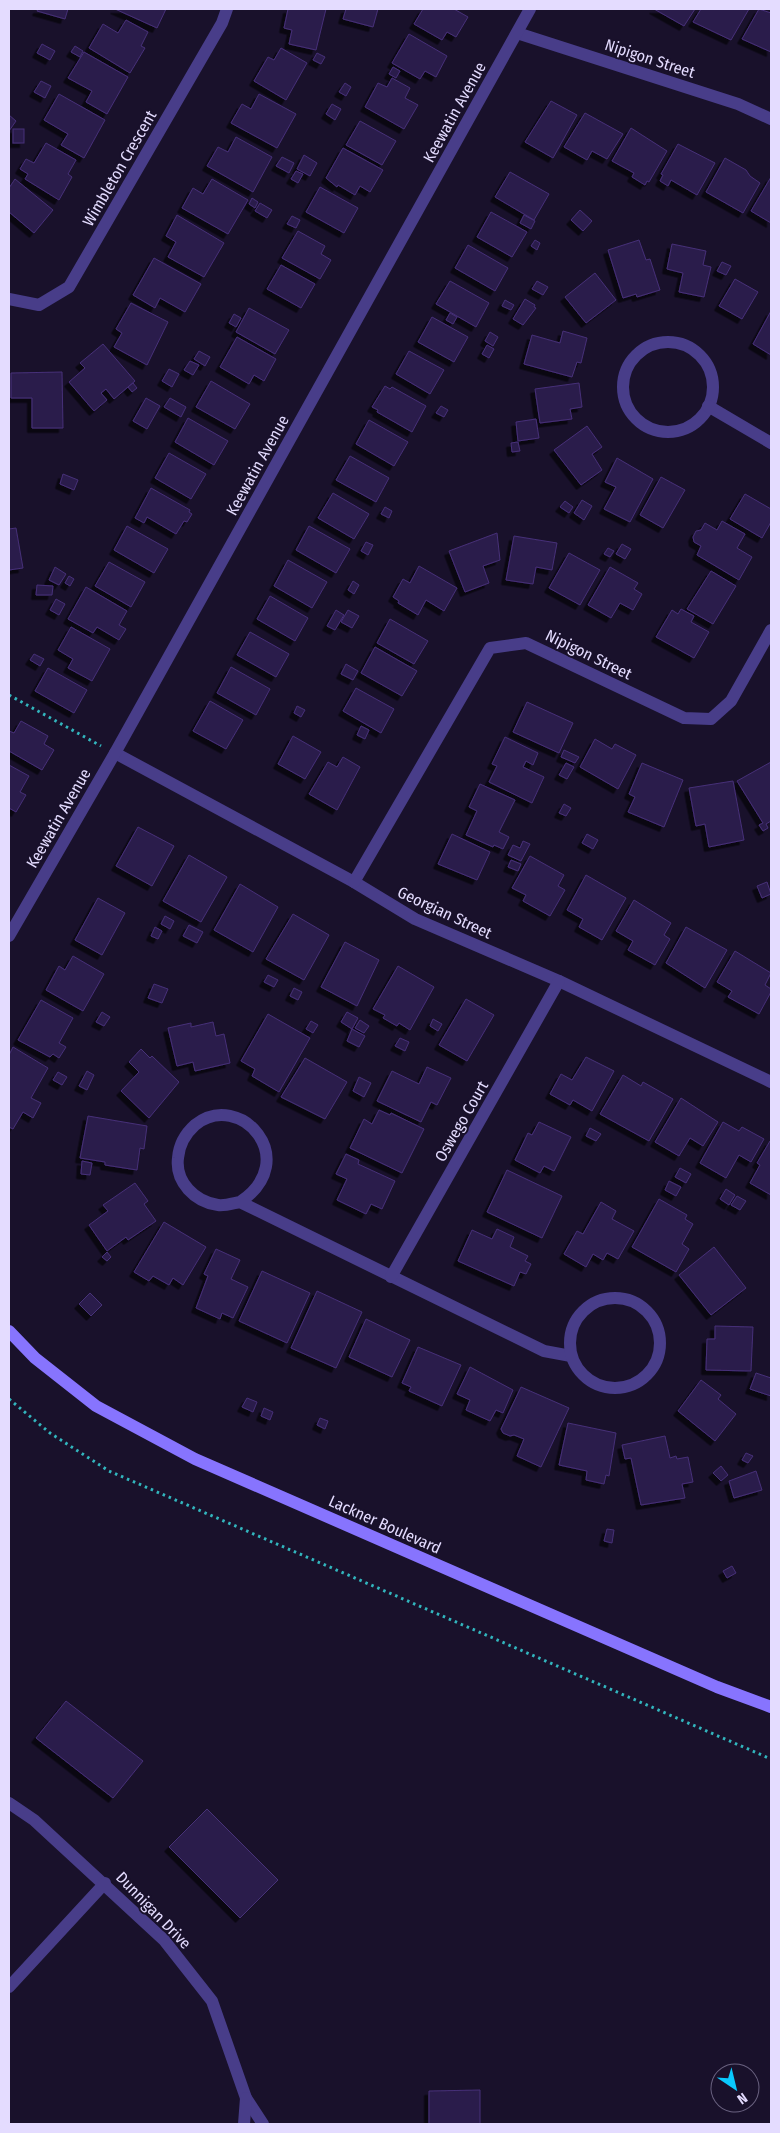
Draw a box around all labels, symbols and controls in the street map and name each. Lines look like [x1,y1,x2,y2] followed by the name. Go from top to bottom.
[602,35,698,82] street label: Nipigon Street
[419,59,490,166] street label: Keewatin Avenue
[79,106,161,229] street label: Wimbleton Crescent
[222,412,293,519] street label: Keewatin Avenue
[543,625,636,684] street label: Nipigon Street
[22,765,95,871] street label: Keewatin Avenue
[395,882,496,943] street label: Georgian Street
[431,1077,493,1165] street label: Oswego Court
[326,1491,444,1558] street label: Lackner Boulevard
[112,1868,195,1953] street label: Dunnigan Drive
[710,2063,760,2113] north arrow
[734,2089,750,2108] text: N

